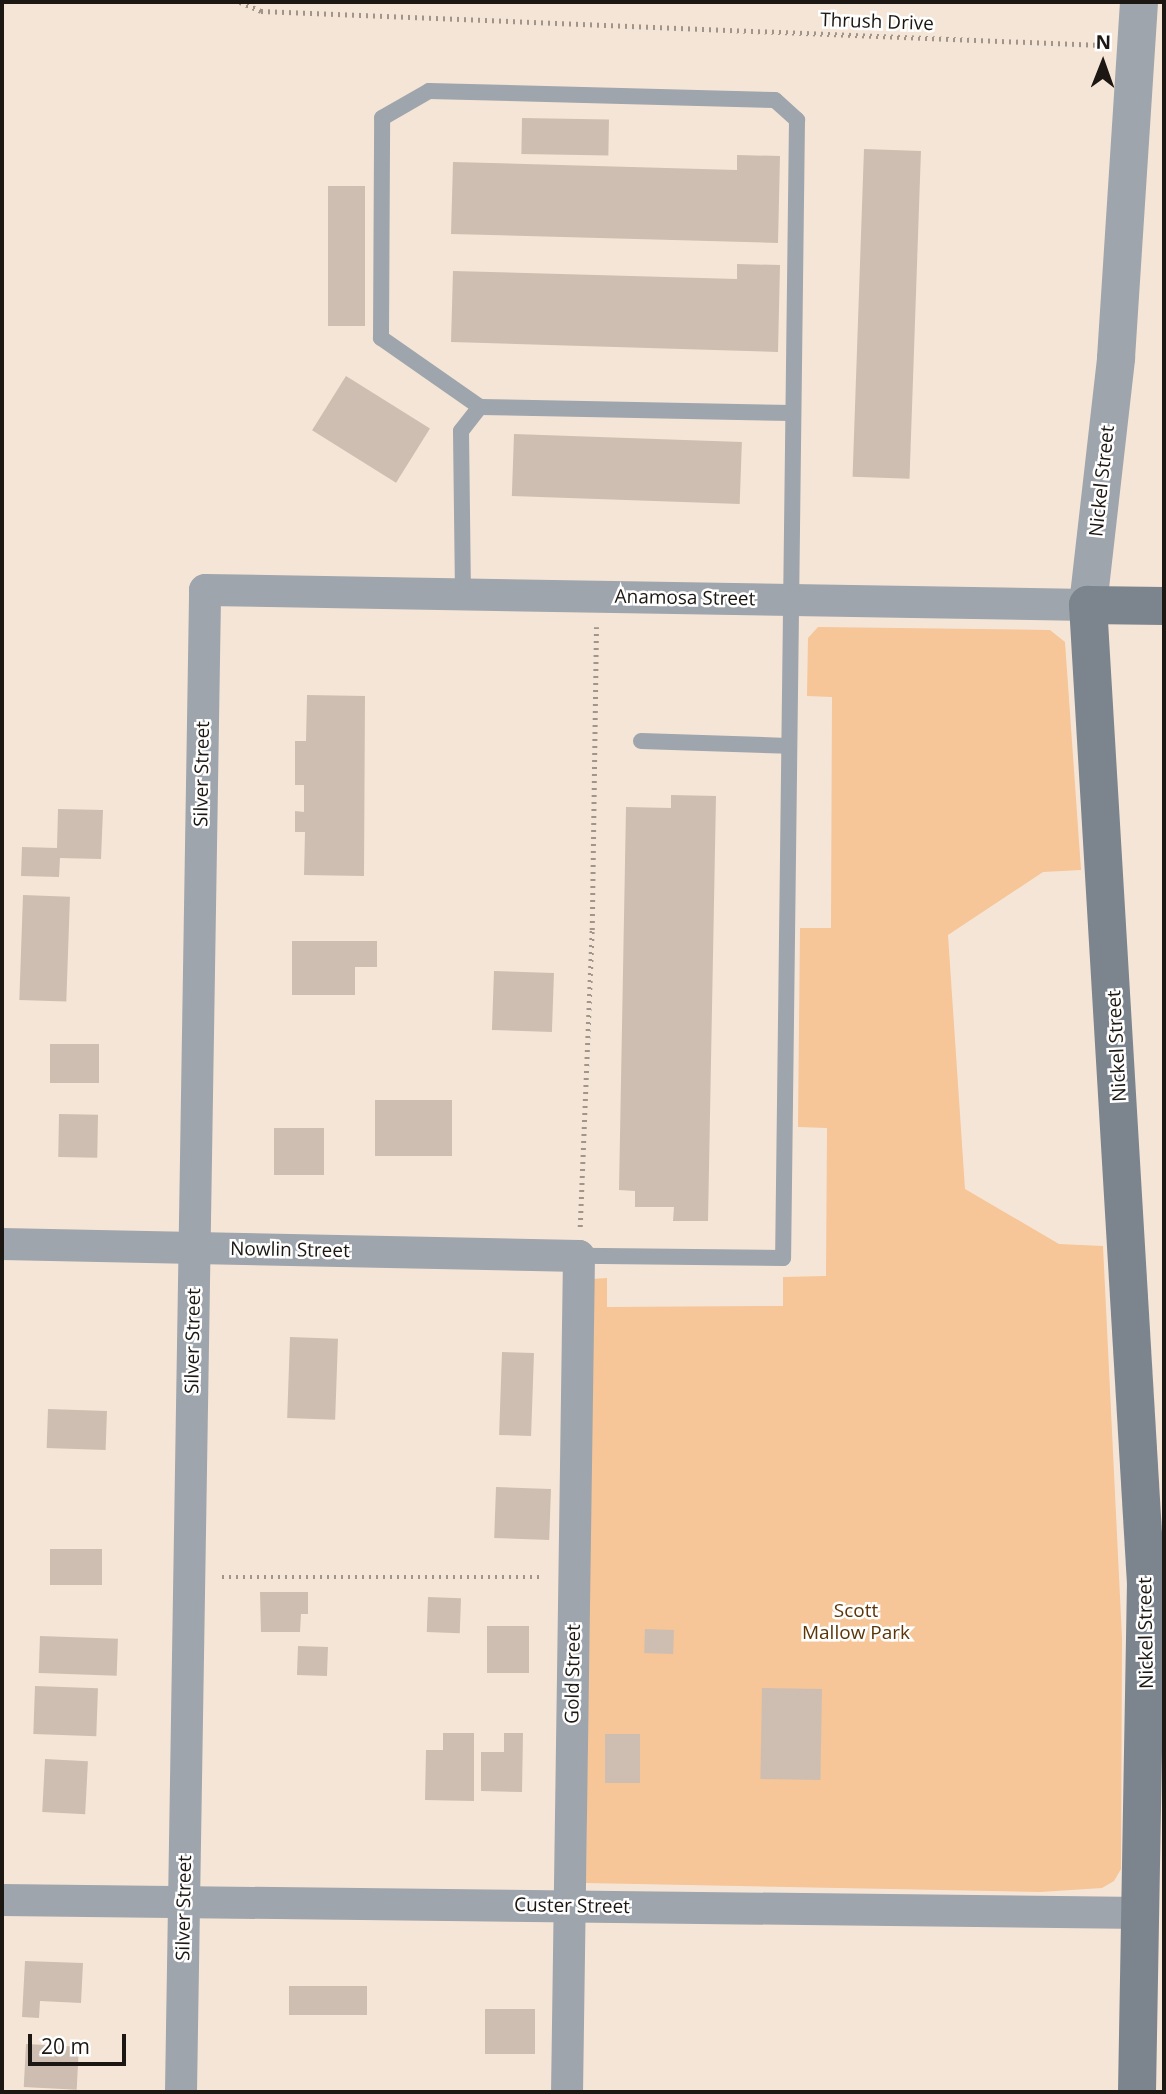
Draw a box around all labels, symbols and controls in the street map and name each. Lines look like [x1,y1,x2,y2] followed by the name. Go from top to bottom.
[820,9,934,35] street label: Thrush Drive
[1068,28,1138,98] north arrow
[1095,29,1111,55] text: N
[1085,424,1119,538] street label: Nickel Street
[614,585,756,611] street label: Anamosa Street
[190,721,214,827] street label: Silver Street
[1103,990,1131,1102] street label: Nickel Street
[230,1238,350,1262] street label: Nowlin Street
[181,1288,205,1394] street label: Silver Street
[1134,1577,1158,1689] street label: Nickel Street
[802,1600,910,1644] park label: Scott Mallow Park
[561,1624,585,1724] street label: Gold Street
[172,1855,196,1961] street label: Silver Street
[514,1894,630,1918] street label: Custer Street
[32,2021,130,2064] scale bar
[41,2032,90,2060] text: 20 m

